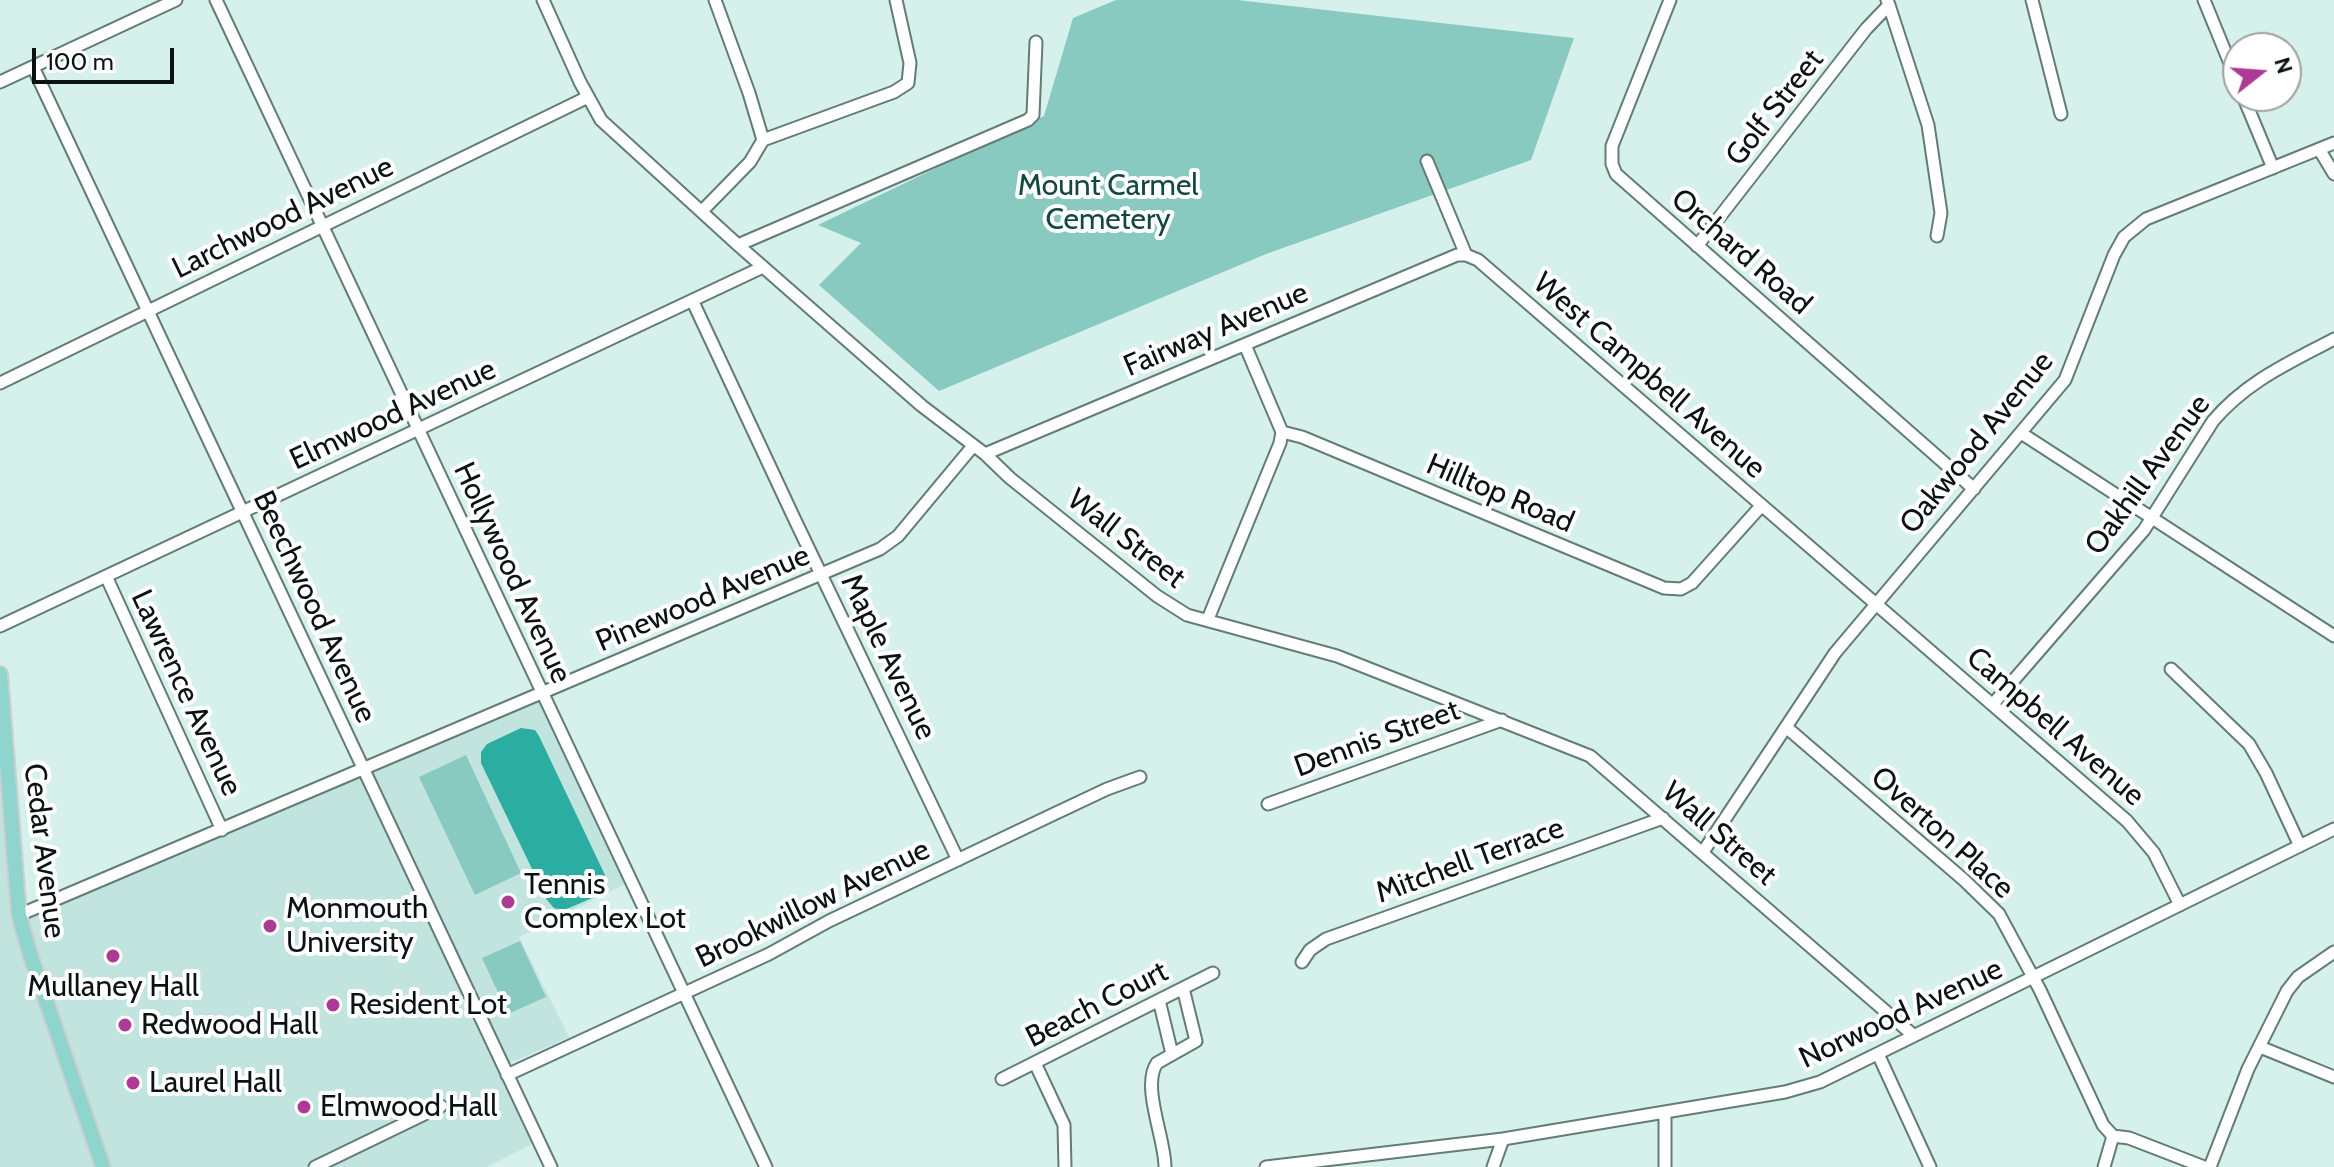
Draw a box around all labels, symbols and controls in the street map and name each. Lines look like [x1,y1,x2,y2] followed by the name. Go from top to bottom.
[36,32,178,82] scale bar
[2222,32,2302,112] north arrow
[1719,43,1831,173] street label: Golf Street
[46,47,114,76] text: 100 m
[2268,54,2299,77] text: N
[167,149,399,287] street label: Larchwood Avenue
[1018,168,1198,238] park label: Mount Carmel Cemetery
[1664,181,1818,323] street label: Orchard Road
[1526,265,1772,487] street label: West Campbell Avenue
[1118,275,1314,385] street label: Fairway Avenue
[1893,345,2061,541] street label: Oakwood Avenue
[284,352,502,478] street label: Elmwood Avenue
[2078,388,2218,562] street label: Oakhill Avenue
[1421,447,1579,541] street label: Hilltop Road
[445,457,579,689] street label: Hollywood Avenue
[1060,482,1192,596] street label: Wall Street
[245,485,383,729] street label: Beechwood Avenue
[591,538,815,660] street label: Pinewood Avenue
[832,568,944,746] street label: Maple Avenue
[123,584,249,802] street label: Lawrence Avenue
[1959,640,2151,814] street label: Campbell Avenue
[1289,692,1465,786] street label: Dennis Street
[1863,760,2021,906] street label: Overton Place
[15,762,73,940] street label: Cedar Avenue
[1655,775,1783,893] street label: Wall Street
[1371,810,1569,912] street label: Mitchell Terrace
[690,832,936,976] street label: Brookwillow Avenue
[524,867,686,938] place label: Tennis Complex Lot
[286,891,428,962] place label: Monmouth University
[499,893,517,911] marker: Tennis Complex Lot
[261,917,279,935] marker: Monmouth University
[104,947,122,965] marker: Mullaney Hall
[1794,951,2008,1077] street label: Norwood Avenue
[1020,954,1174,1056] street label: Beach Court
[27,969,199,1005] place label: Mullaney Hall
[349,987,507,1023] place label: Resident Lot
[324,996,342,1014] marker: Resident Lot
[141,1007,318,1043] place label: Redwood Hall
[116,1016,134,1034] marker: Redwood Hall
[149,1065,282,1101] place label: Laurel Hall
[124,1074,142,1092] marker: Laurel Hall
[320,1089,497,1125] place label: Elmwood Hall
[295,1098,313,1116] marker: Elmwood Hall

